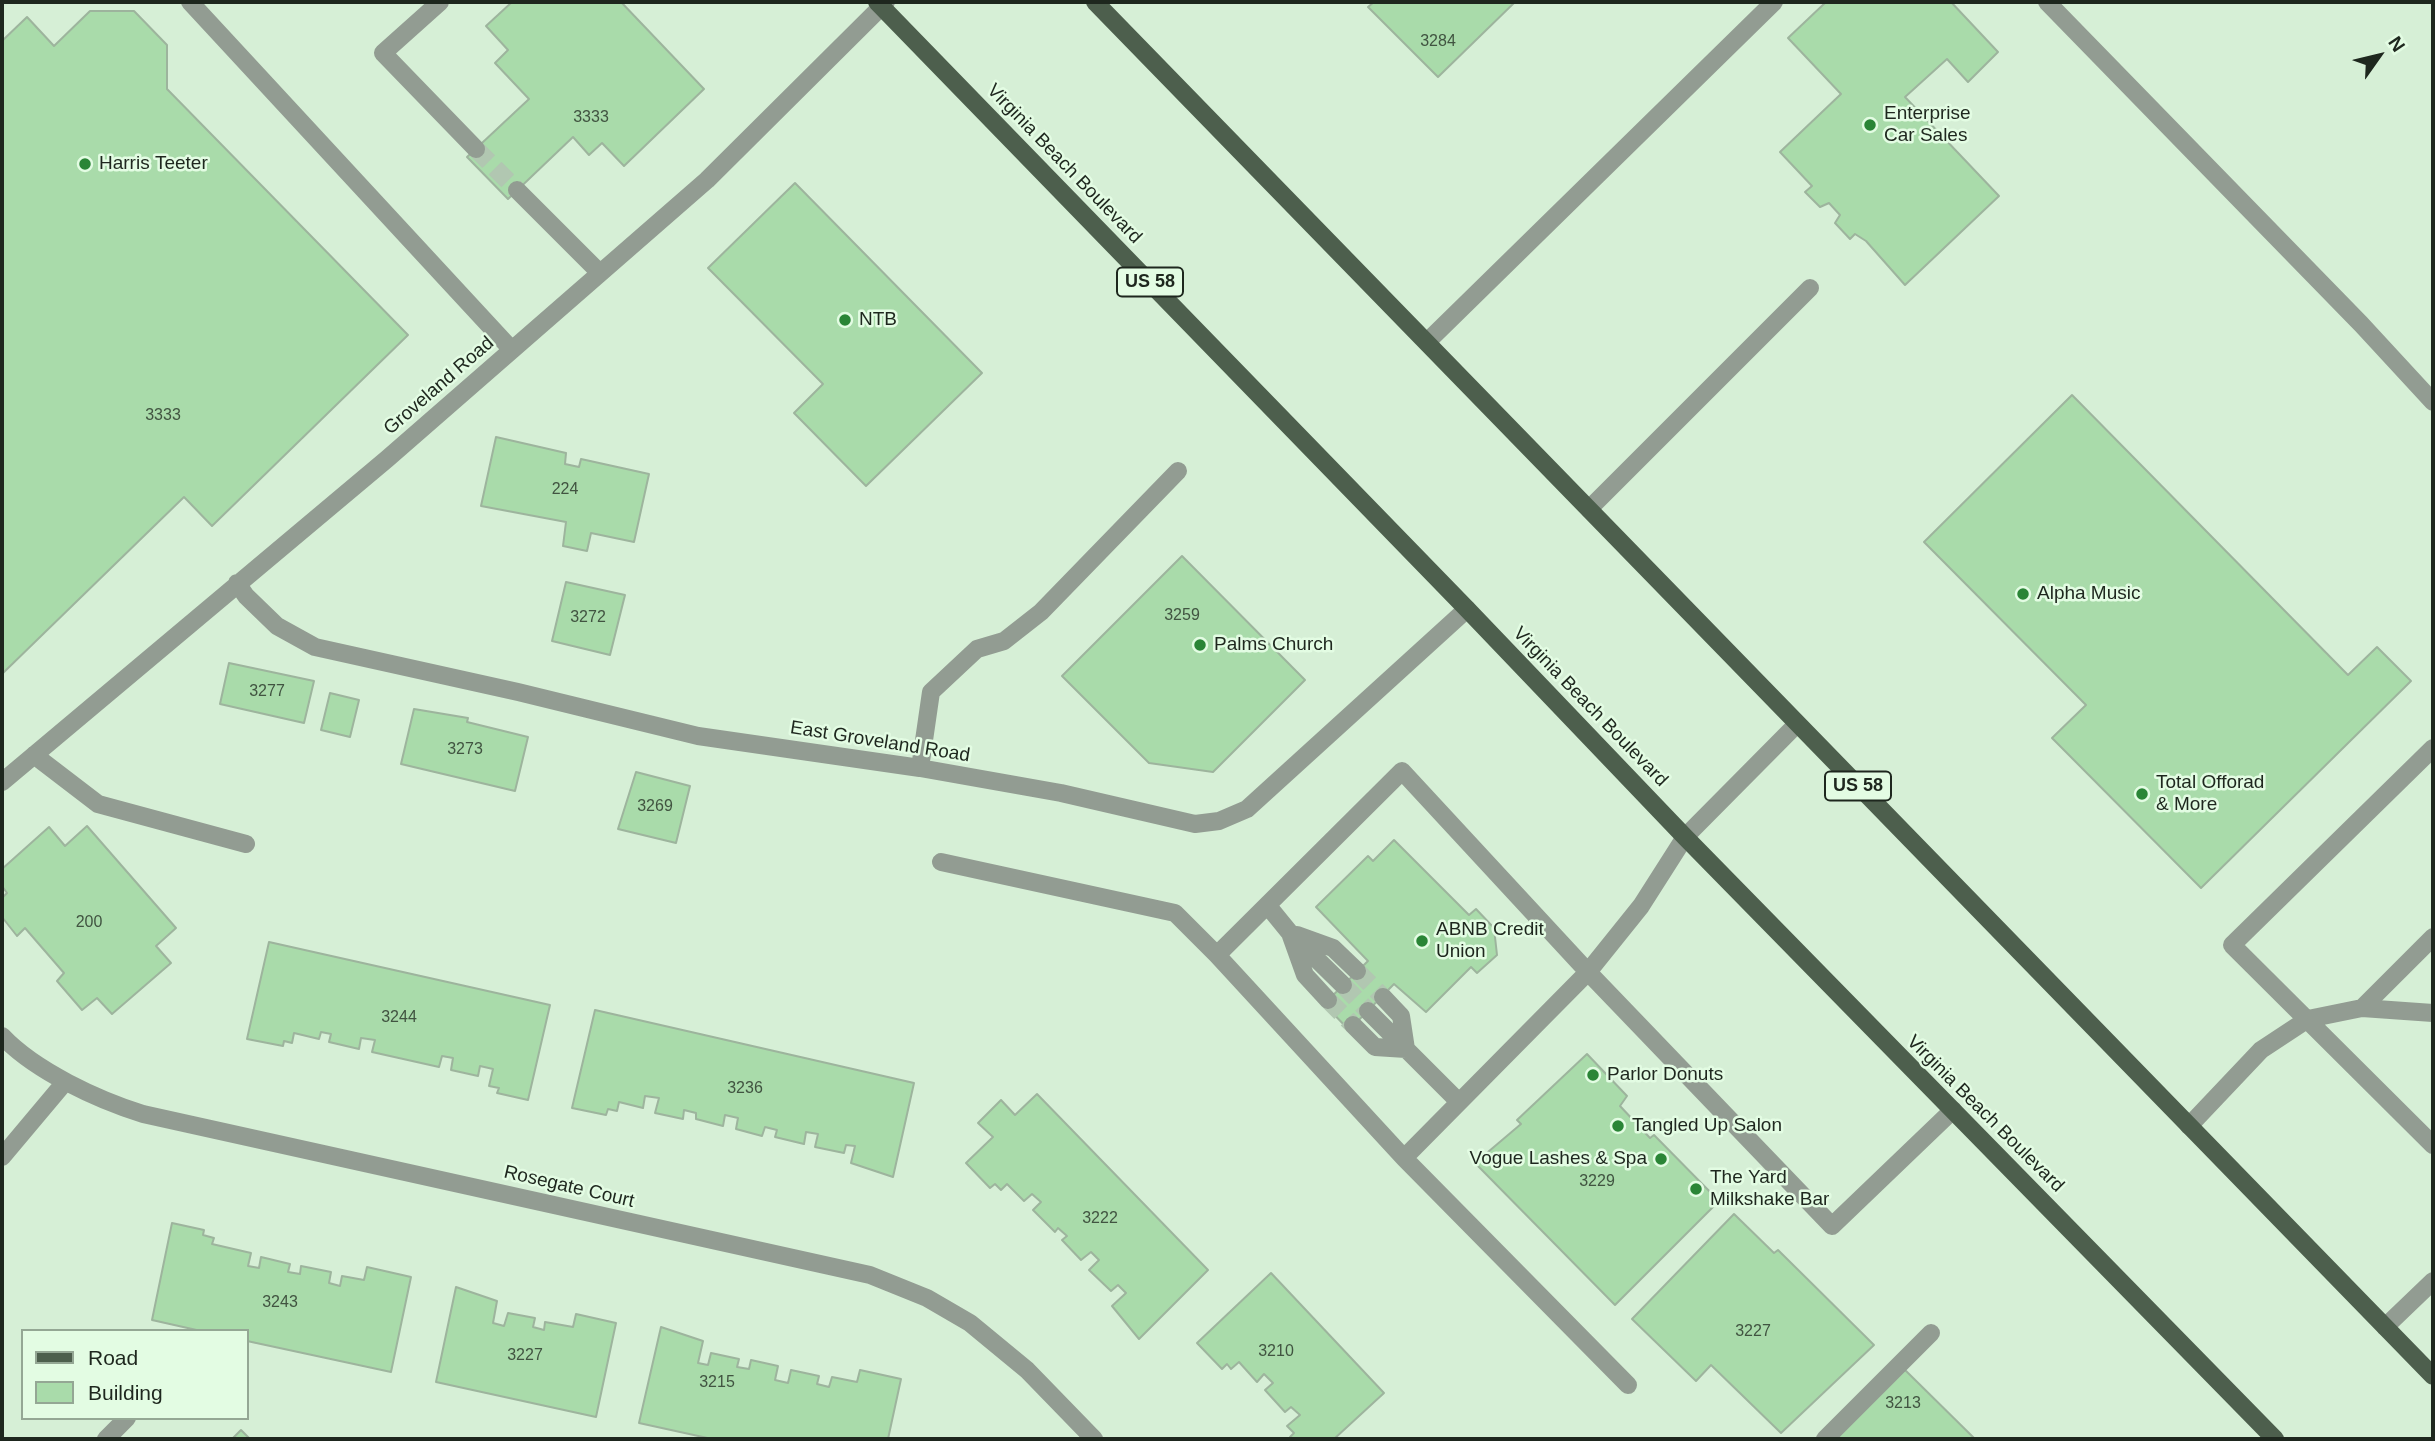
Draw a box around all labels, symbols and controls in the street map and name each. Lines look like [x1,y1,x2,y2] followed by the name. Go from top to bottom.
[2344,21,2414,91] north arrow
[1420,32,1456,52] house number: 3284
[2384,32,2409,56] text: N
[982,79,1146,249] street label: Virginia Beach Boulevard
[1884,103,1971,147] place label: Enterprise Car Sales
[573,108,609,128] house number: 3333
[1862,117,1878,133] marker: Enterprise Car Sales
[99,153,208,175] place label: Harris Teeter
[77,156,93,172] marker: Harris Teeter
[1117,268,1183,296] road number: US 58
[859,309,897,331] place label: NTB
[837,312,853,328] marker: NTB
[379,332,499,440] street label: Groveland Road
[145,406,181,426] house number: 3333
[552,480,578,500] house number: 224
[2037,583,2140,605] place label: Alpha Music
[2015,586,2031,602] marker: Alpha Music
[1164,606,1200,626] house number: 3259
[570,608,606,628] house number: 3272
[1508,622,1672,792] street label: Virginia Beach Boulevard
[1214,634,1333,656] place label: Palms Church
[1192,637,1208,653] marker: Palms Church
[249,682,285,702] house number: 3277
[789,717,971,767] street label: East Groveland Road
[447,740,483,760] house number: 3273
[1825,772,1891,800] road number: US 58
[2156,772,2264,816] place label: Total Offorad & More
[2134,786,2150,802] marker: Total Offorad & More
[637,797,673,817] house number: 3269
[76,913,102,933] house number: 200
[1436,919,1544,963] place label: ABNB Credit Union
[1414,933,1430,949] marker: ABNB Credit Union
[381,1008,417,1028] house number: 3244
[1902,1031,2068,1197] street label: Virginia Beach Boulevard
[1607,1064,1723,1086] place label: Parlor Donuts
[1585,1067,1601,1083] marker: Parlor Donuts
[727,1079,763,1099] house number: 3236
[1632,1115,1782,1137] place label: Tangled Up Salon
[1610,1118,1626,1134] marker: Tangled Up Salon
[1470,1148,1647,1170] place label: Vogue Lashes & Spa
[1653,1151,1669,1167] marker: Vogue Lashes & Spa
[502,1161,636,1213] street label: Rosegate Court
[1710,1167,1829,1211] place label: The Yard Milkshake Bar
[1579,1172,1615,1192] house number: 3229
[1688,1181,1704,1197] marker: The Yard Milkshake Bar
[1082,1209,1118,1229] house number: 3222
[262,1293,298,1313] house number: 3243
[1735,1322,1771,1342] house number: 3227
[21,1329,248,1420] legend
[1258,1342,1294,1362] house number: 3210
[88,1346,138,1369] text: Road
[507,1346,543,1366] house number: 3227
[699,1373,735,1393] house number: 3215
[88,1381,163,1404] text: Building
[1885,1394,1921,1414] house number: 3213

